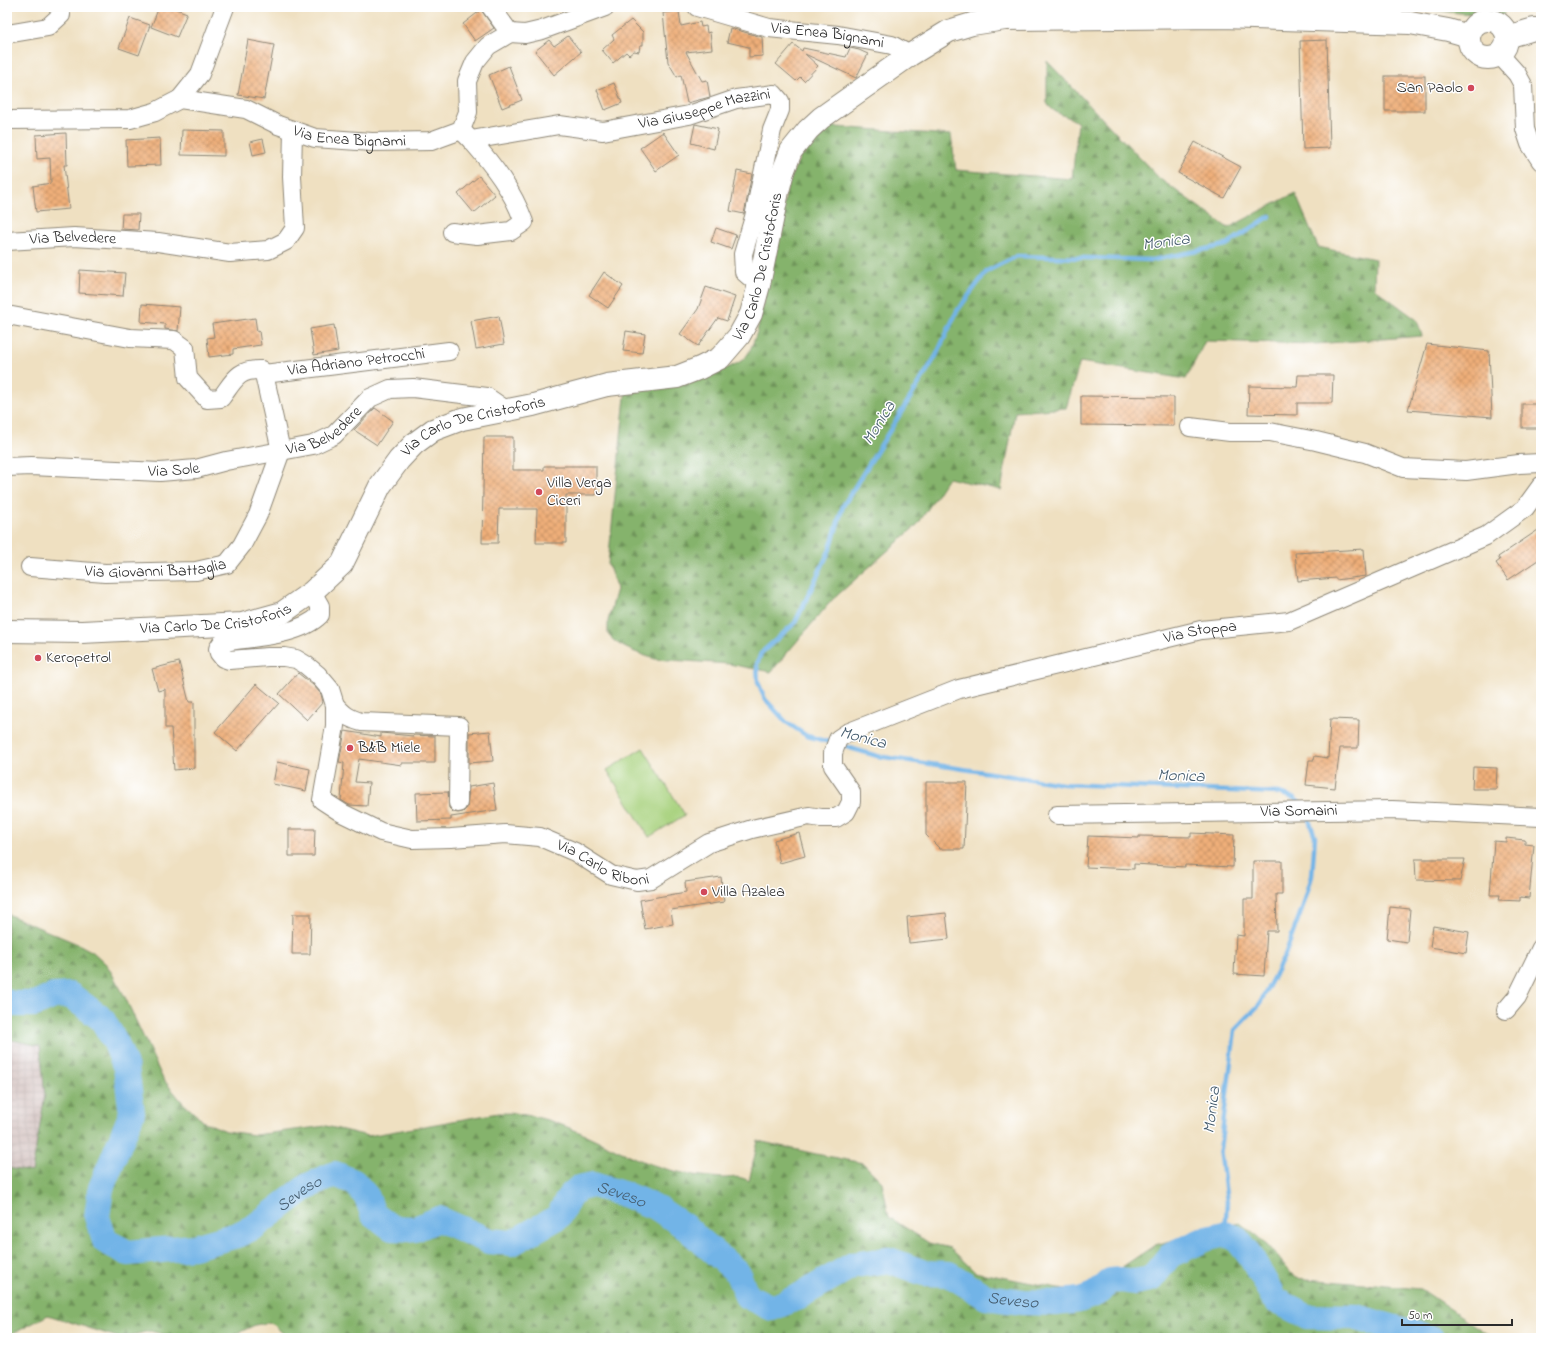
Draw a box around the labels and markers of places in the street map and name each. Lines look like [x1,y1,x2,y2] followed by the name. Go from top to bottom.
[1396,76,1463,100] place label: San Paolo
[1466,83,1476,93] marker: San Paolo
[546,471,612,513] place label: Villa Verga Ciceri
[534,487,544,497] marker: Villa Verga Ciceri
[46,646,111,670] place label: Keropetrol
[33,653,43,663] marker: Keropetrol
[357,736,421,760] place label: B&B Miele
[345,743,355,753] marker: B&B Miele
[711,880,785,904] place label: Villa Azalea
[699,887,709,897] marker: Villa Azalea

